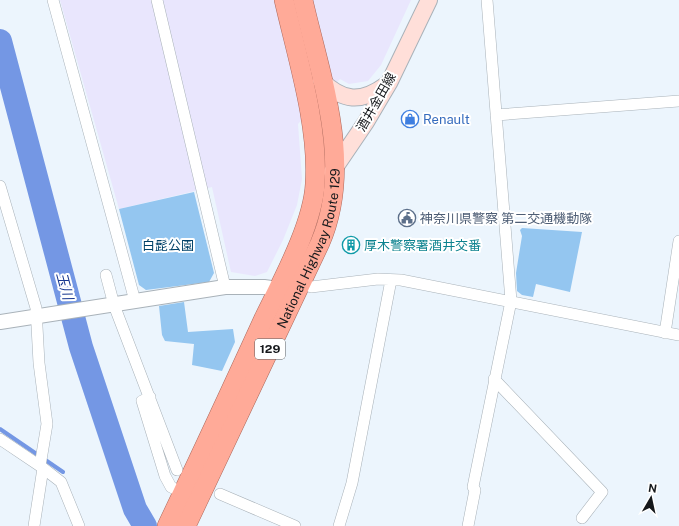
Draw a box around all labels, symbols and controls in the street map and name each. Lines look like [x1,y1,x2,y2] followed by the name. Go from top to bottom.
[353,70,399,134] street label: 酒井金田線
[400,109,420,129] shop icon: Renault
[423,112,470,127] place label: Renault
[273,168,342,330] street label: National Highway Route 129
[397,208,417,228] public building icon: 神奈川県警察 第二交通機動隊
[420,211,592,226] place label: 神奈川県警察 第二交通機動隊
[341,235,361,255] building icon: 厚木警察署酒井交番
[142,238,194,253] park label: 白髭公園
[364,238,481,253] place label: 厚木警察署酒井交番
[54,270,77,304] water label: 玉川
[255,339,285,359] road number: 129
[631,478,671,518] north arrow
[647,482,658,495] text: N

